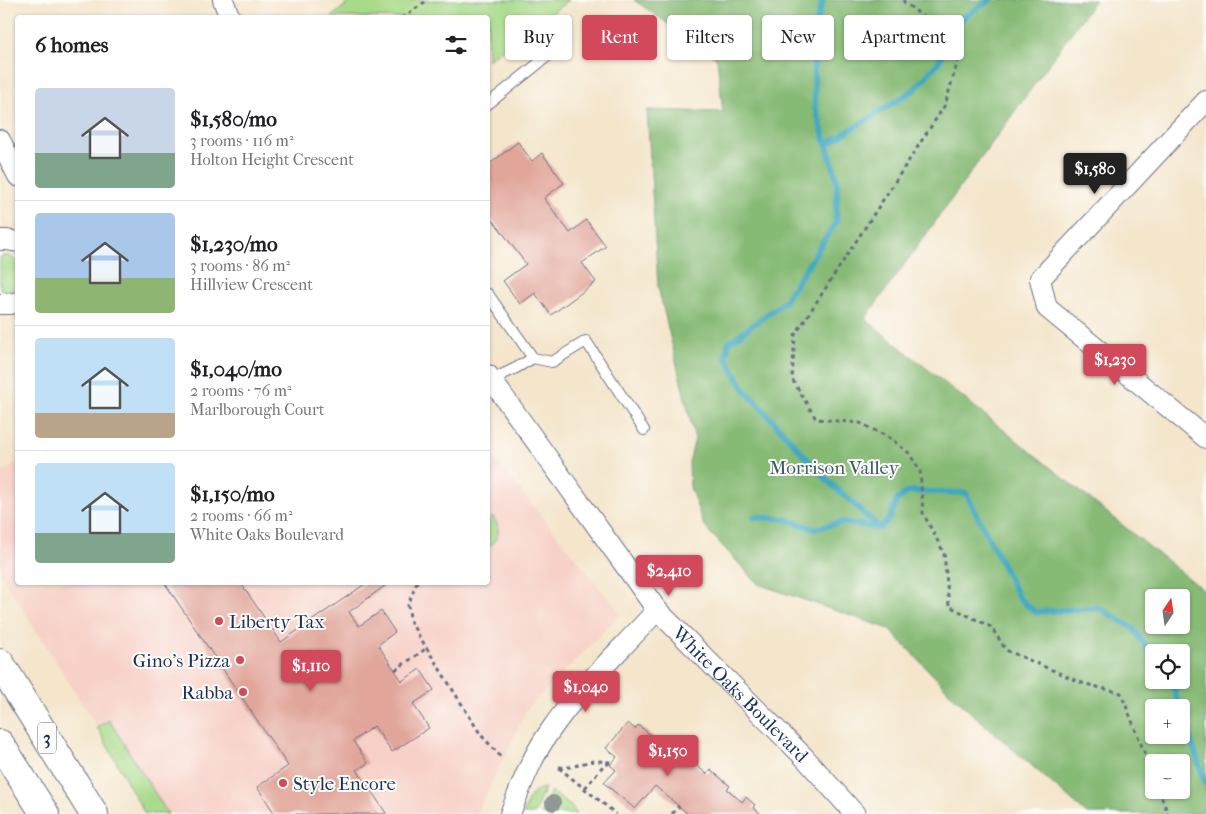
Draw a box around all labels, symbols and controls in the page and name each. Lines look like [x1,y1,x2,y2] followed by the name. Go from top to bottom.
[505,15,572,60] chip: Buy
[582,15,657,60] chip: Rent
[667,15,752,60] chip: Filters
[762,15,834,60] chip: New
[844,15,964,60] chip: Apartment
[442,31,470,59] icon: filters
[35,33,109,57] text: 6 homes
[190,107,277,131] text: $1,580/mo
[75,108,135,168] icon: home
[190,131,293,150] text: 3 rooms · 116 m²
[190,150,354,169] text: Holton Height Crescent
[1054,152,1136,195] pin: $1,580
[1075,159,1115,178] text: $1,580
[190,232,278,256] text: $1,230/mo
[75,233,135,293] icon: home
[190,256,290,275] text: 3 rooms · 86 m²
[190,275,313,294] text: Hillview Crescent
[1074,344,1156,386] pin: $1,230
[1094,350,1136,369] text: $1,230
[190,357,282,381] text: $1,040/mo
[75,358,135,418] icon: home
[190,381,291,400] text: 2 rooms · 76 m²
[190,400,325,419] text: Marlborough Court
[769,457,900,479] park label: Morrison Valley
[190,482,275,506] text: $1,150/mo
[75,483,135,543] icon: home
[190,506,292,525] text: 2 rooms · 66 m²
[190,525,344,544] text: White Oaks Boulevard
[628,554,710,597] pin: $2,410
[647,561,691,580] text: $2,410
[1145,589,1190,634] north arrow
[1145,589,1190,799] map controls
[229,611,324,633] place label: Liberty Tax
[213,615,225,627] marker: Liberty Tax
[667,621,813,767] street label: White Oaks Boulevard
[1145,644,1190,689] button: locate
[133,650,230,672] place label: Gino's Pizza
[270,650,352,692] pin: $1,110
[234,654,246,666] marker: Gino's Pizza
[292,656,330,675] text: $1,110
[545,670,627,713] pin: $1,040
[564,677,608,696] text: $1,040
[182,682,233,704] place label: Rabba
[237,686,249,698] marker: Rabba
[1145,699,1190,744] button: +
[38,722,56,754] road number: 3
[627,734,709,777] pin: $1,150
[648,741,688,760] text: $1,150
[1145,754,1190,799] button: −
[293,773,396,795] place label: Style Encore
[277,777,289,789] marker: Style Encore

